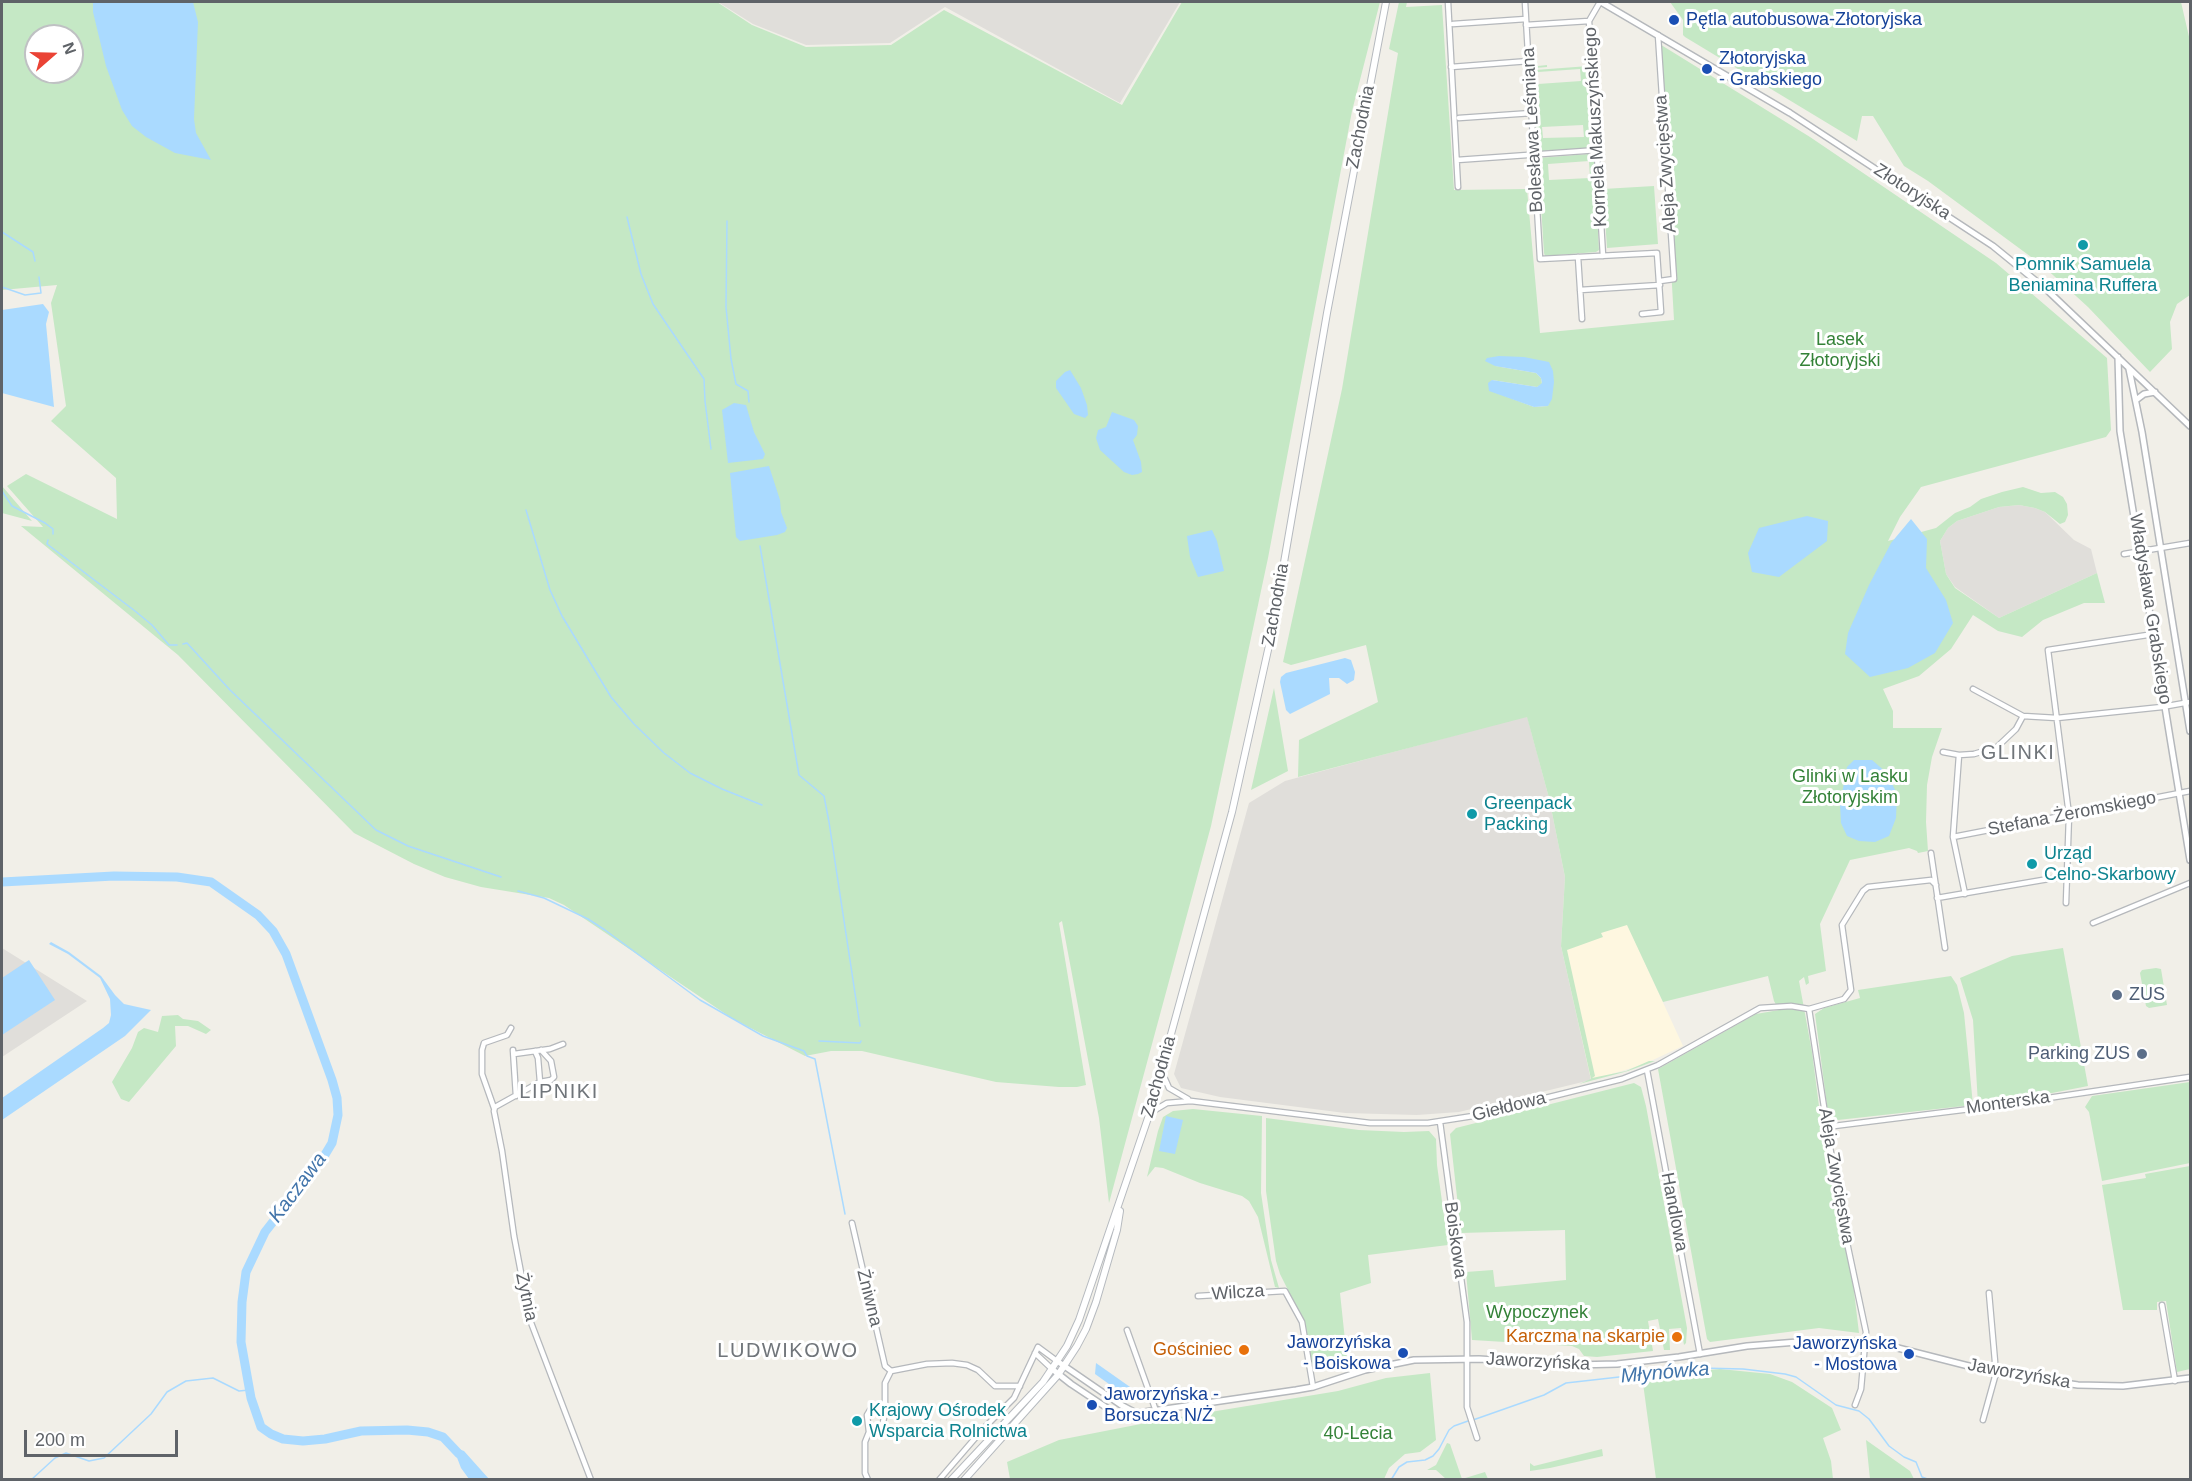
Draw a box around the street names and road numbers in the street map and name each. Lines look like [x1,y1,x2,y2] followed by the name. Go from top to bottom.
[1580,27,1612,227] street label: Kornela Makuszyńskiego
[1518,47,1548,213] street label: Bolesława Leśmiana
[1342,84,1380,170] street label: Zachodnia
[1650,94,1682,234] street label: Aleja Zwycięstwa
[1870,159,1954,225] street label: Złotoryjska
[2124,512,2176,706] street label: Władysława Grabskiego
[1258,562,1294,648] street label: Zachodnia
[1986,787,2158,841] street label: Stefana Żeromskiego
[1137,1034,1181,1120] street label: Zachodnia
[1965,1086,2051,1120] street label: Monterska
[1470,1087,1548,1127] street label: Giełdowa
[1813,1106,1859,1246] street label: Aleja Zwycięstwa
[1656,1171,1692,1253] street label: Handlowa
[1439,1200,1471,1280] street label: Boiskowa
[852,1267,886,1329] street label: Żniwna
[510,1271,542,1323] street label: Żytnia
[1211,1280,1265,1306] street label: Wilcza
[1485,1348,1591,1376] street label: Jaworzyńska
[1966,1354,2072,1394] street label: Jaworzyńska

